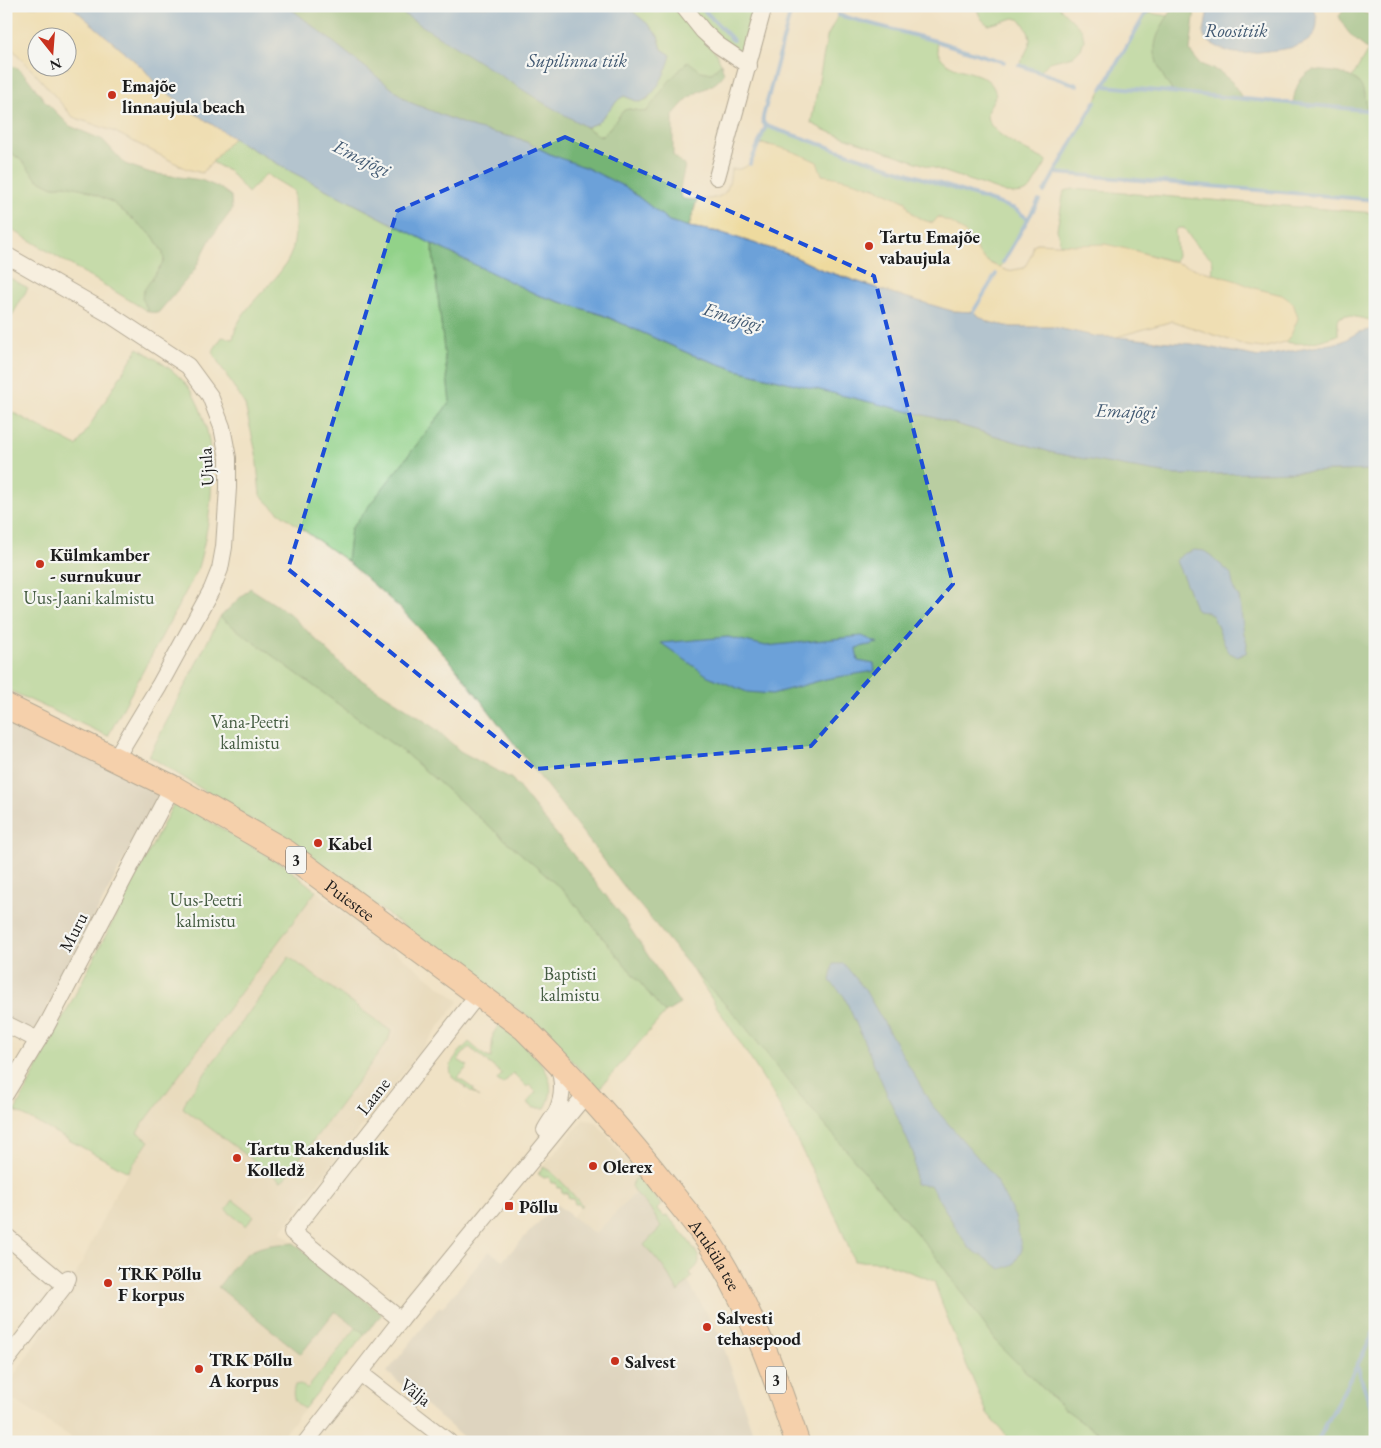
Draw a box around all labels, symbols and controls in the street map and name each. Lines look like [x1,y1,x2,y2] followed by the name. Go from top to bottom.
[1204,18,1268,43] water label: Roositiik
[28,28,78,78] north arrow
[526,48,627,73] water label: Supilinna tiik
[47,54,64,75] text: N
[122,74,245,118] place label: Emajõe linnaujula beach
[106,89,118,101] marker: Emajõe linnaujula beach
[328,133,396,183] water label: Emajõgi
[879,225,980,269] place label: Tartu Emajõe vabaujula
[863,240,875,252] marker: Tartu Emajõe vabaujula
[699,296,767,338] water label: Emajõgi
[1094,397,1158,425] water label: Emajõgi
[193,446,219,487] street label: Ujula
[50,543,150,587] place label: Külmkamber - surnukuur
[34,558,46,570] marker: Külmkamber - surnukuur
[24,586,155,609] park label: Uus-Jaani kalmistu
[211,710,290,754] park label: Vana-Peetri kalmistu
[328,832,372,855] place label: Kabel
[312,837,324,849] marker: Kabel
[286,846,306,874] road number: 3
[321,874,380,926] street label: Puiestee
[170,888,243,932] park label: Uus-Peetri kalmistu
[53,908,93,956] street label: Muru
[540,962,600,1006] park label: Baptisti kalmistu
[351,1073,395,1119] street label: Laane
[247,1137,390,1181] place label: Tartu Rakenduslik Kolledž
[231,1152,243,1164] marker: Tartu Rakenduslik Kolledž
[603,1155,653,1178] place label: Olerex
[587,1160,599,1172] marker: Olerex
[519,1195,558,1218] place label: Põllu
[503,1200,515,1212] marker: Põllu
[684,1213,746,1294] street label: Aruküla tee
[118,1262,201,1306] place label: TRK Põllu F korpus
[102,1277,114,1289] marker: TRK Põllu F korpus
[717,1306,801,1350] place label: Salvesti tehasepood
[701,1321,713,1333] marker: Salvesti tehasepood
[208,1348,292,1392] place label: TRK Põllu A korpus
[625,1350,676,1373] place label: Salvest
[609,1355,621,1367] marker: Salvest
[193,1363,205,1375] marker: TRK Põllu A korpus
[766,1366,786,1394] road number: 3
[396,1373,437,1412] street label: Välja

